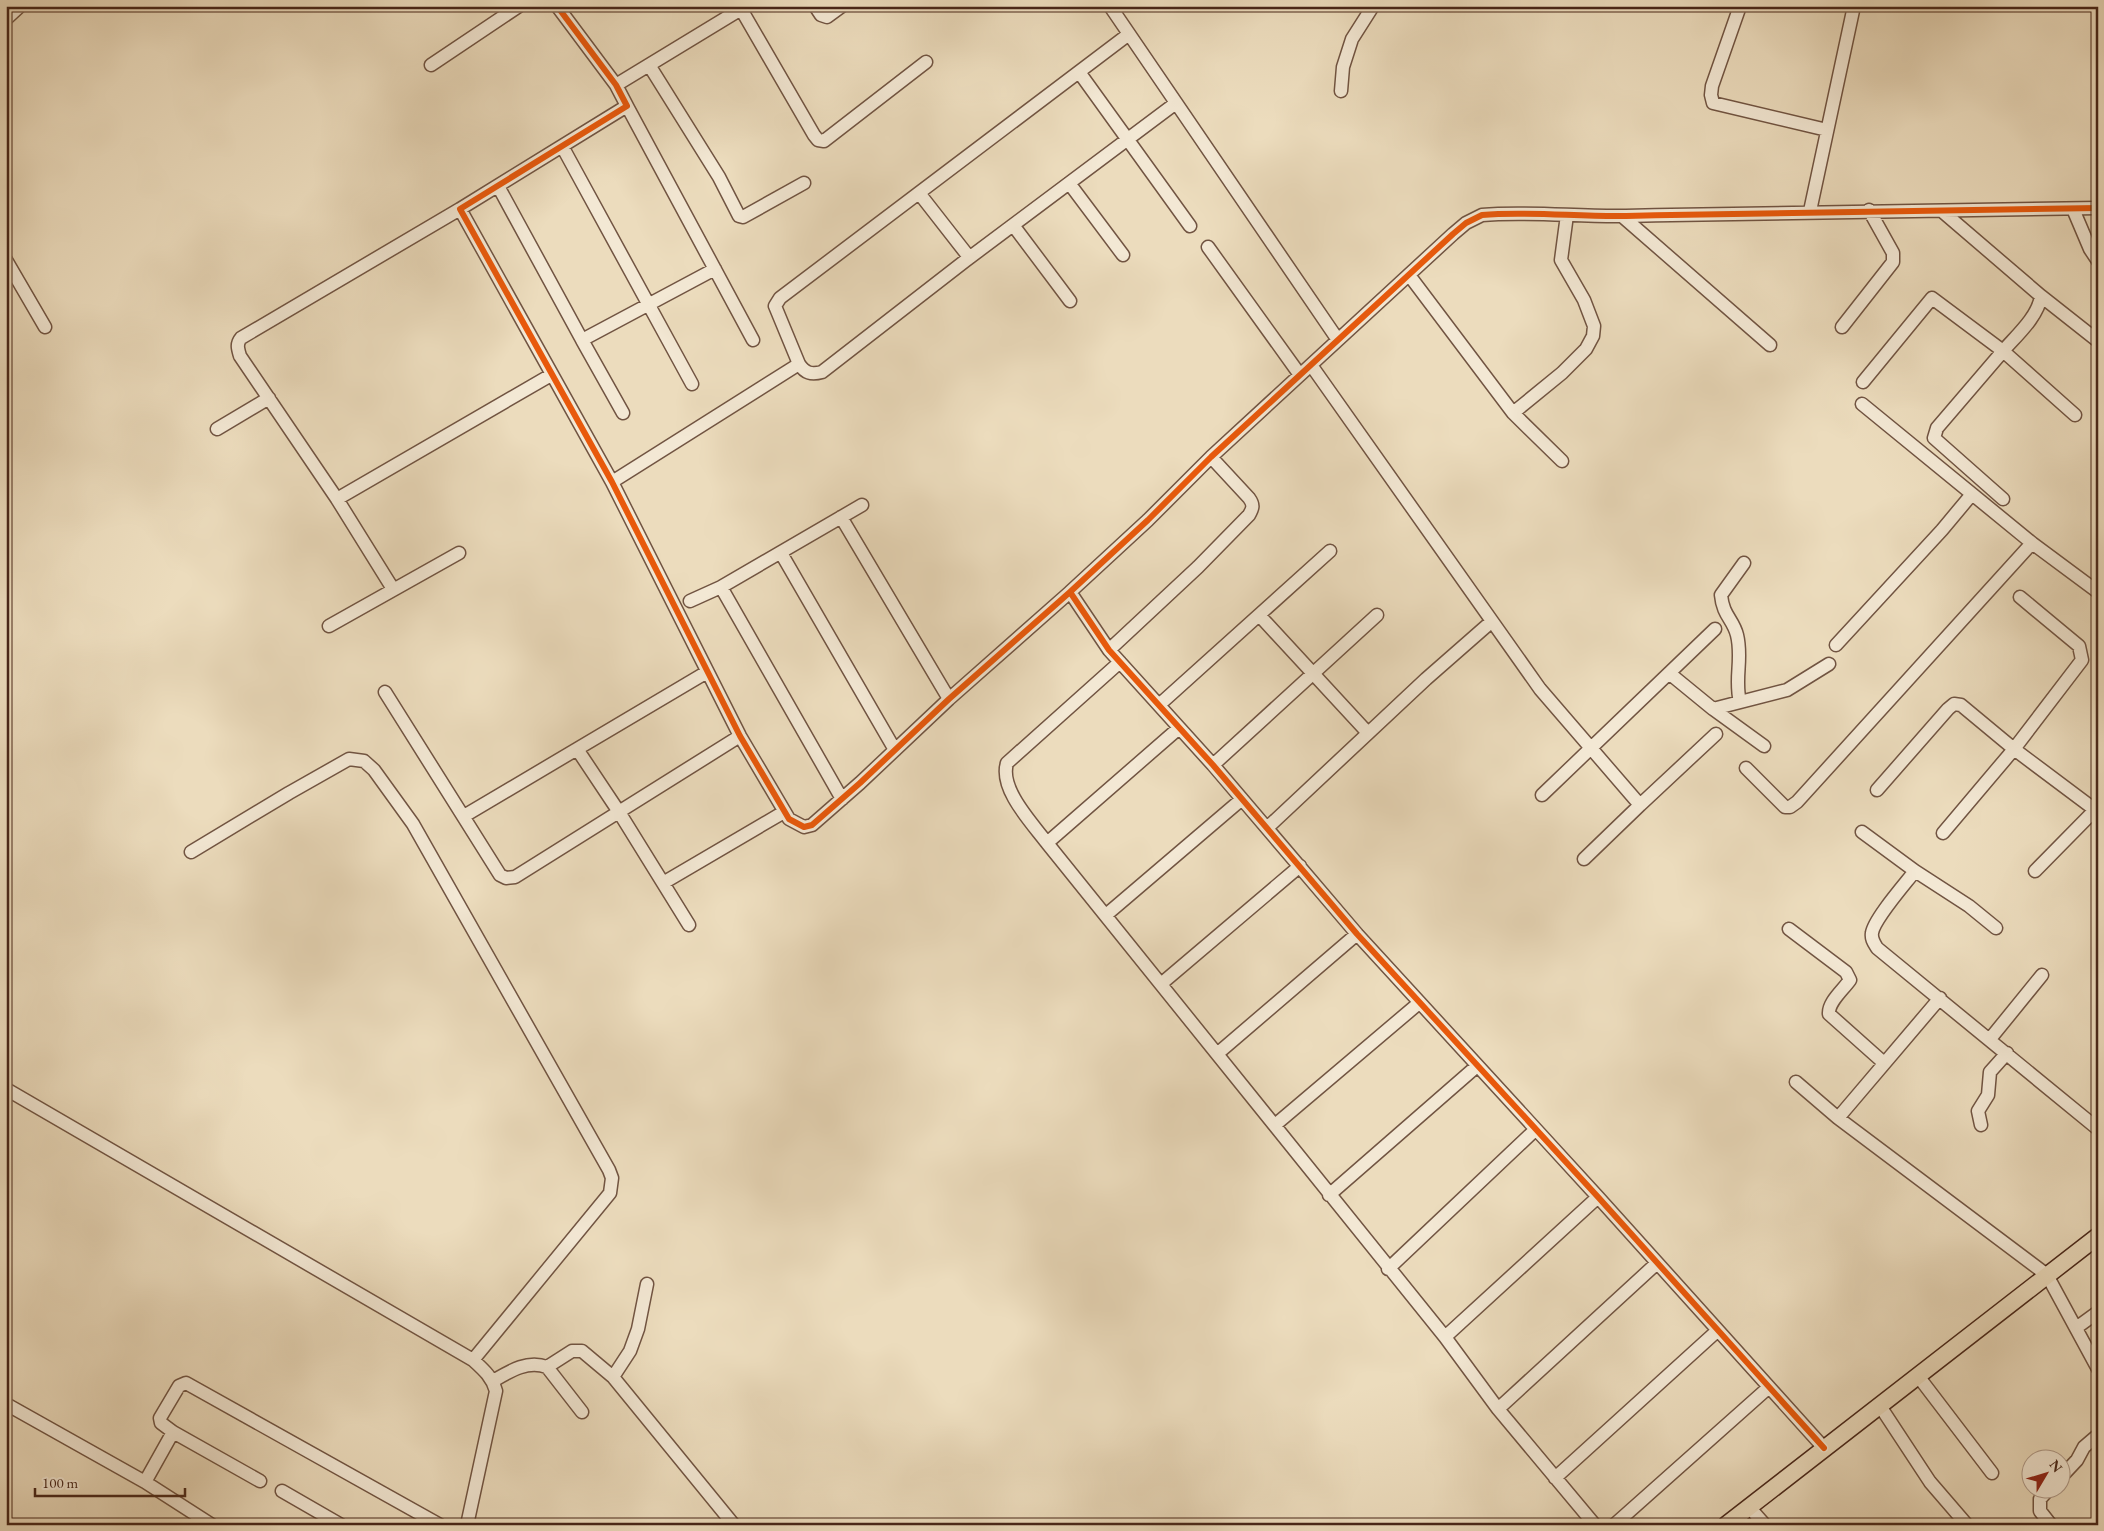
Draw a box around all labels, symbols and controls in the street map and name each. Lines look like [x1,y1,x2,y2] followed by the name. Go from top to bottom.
[2022,1448,2072,1498] north arrow
[2046,1456,2067,1477] text: N
[35,1466,185,1498] scale bar
[42,1473,79,1492] text: 100 m

